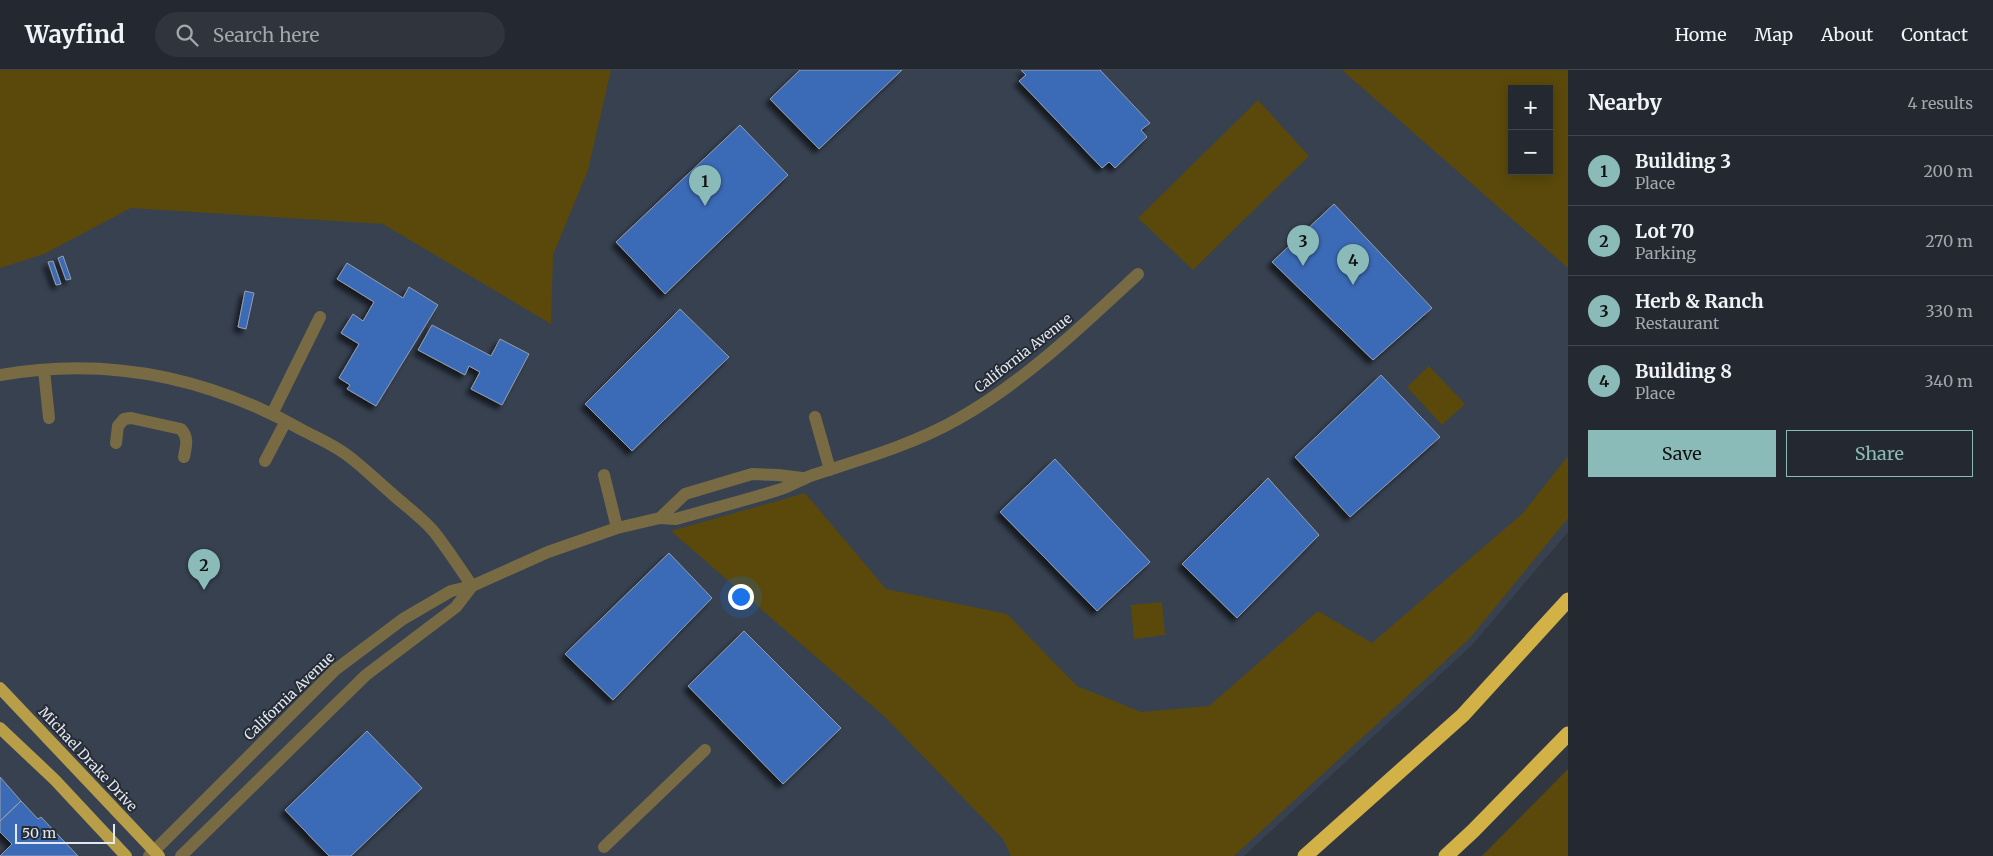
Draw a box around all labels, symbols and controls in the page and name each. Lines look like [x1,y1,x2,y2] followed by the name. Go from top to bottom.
[155,12,505,57] search box
[25,19,125,50] text: Wayfind
[173,21,201,49] icon: search
[213,23,319,47] text: Search here
[1675,23,1727,46] text: Home
[1755,23,1793,46] text: Map
[1821,23,1873,46] text: About
[1901,23,1968,46] text: Contact
[1508,85,1553,175] map controls
[1508,85,1553,130] button: +
[1588,89,1662,116] text: Nearby
[1907,93,1973,113] text: 4 results
[1508,130,1553,175] button: −
[1635,149,1731,173] text: Building 3
[1600,161,1608,181] text: 1
[1923,161,1973,181] text: 200 m
[689,165,721,206] pin: 1
[1635,173,1675,193] text: Place
[1635,219,1694,243] text: Lot 70
[1287,225,1319,266] pin: 3
[1599,231,1609,251] text: 2
[1925,231,1973,251] text: 270 m
[1635,243,1696,263] text: Parking
[1337,244,1369,285] pin: 4
[1635,289,1764,313] text: Herb & Ranch
[1599,301,1609,321] text: 3
[1926,301,1973,321] text: 330 m
[971,309,1075,397] street label: California Avenue
[1635,313,1719,333] text: Restaurant
[1635,359,1732,383] text: Building 8
[1599,371,1609,391] text: 4
[1924,371,1973,391] text: 340 m
[1635,383,1675,403] text: Place
[1588,430,1776,477] button: Save
[1786,430,1973,477] button: Share
[188,549,220,590] pin: 2
[728,584,754,610] your location
[240,648,338,744] street label: California Avenue
[35,703,141,815] street label: Michael Drake Drive
[15,821,115,844] scale bar
[22,824,56,842] text: 50 m

